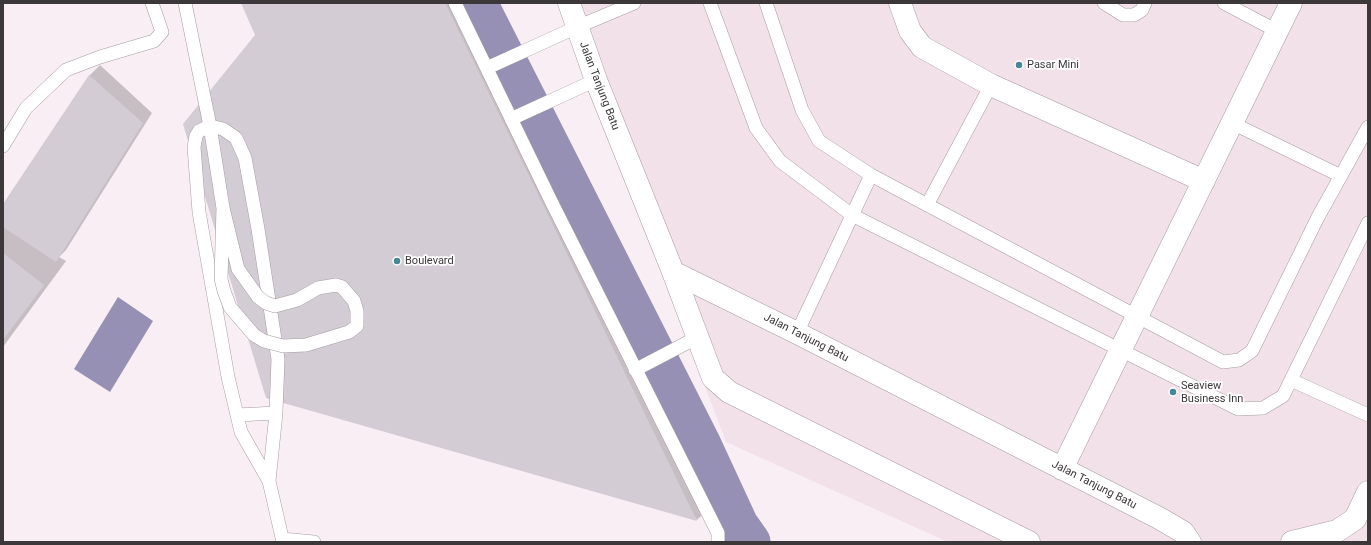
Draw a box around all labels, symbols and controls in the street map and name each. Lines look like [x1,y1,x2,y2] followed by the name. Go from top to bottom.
[576,40,622,132] street label: Jalan Tanjung Batu
[1027,58,1079,72] place label: Pasar Mini
[1014,60,1024,70] marker: Pasar Mini
[405,254,454,268] place label: Boulevard
[392,256,402,266] marker: Boulevard
[761,311,851,365] street label: Jalan Tanjung Batu
[1181,379,1243,405] place label: Seaview Business Inn
[1168,387,1178,397] marker: Seaview Business Inn
[1049,458,1139,512] street label: Jalan Tanjung Batu

